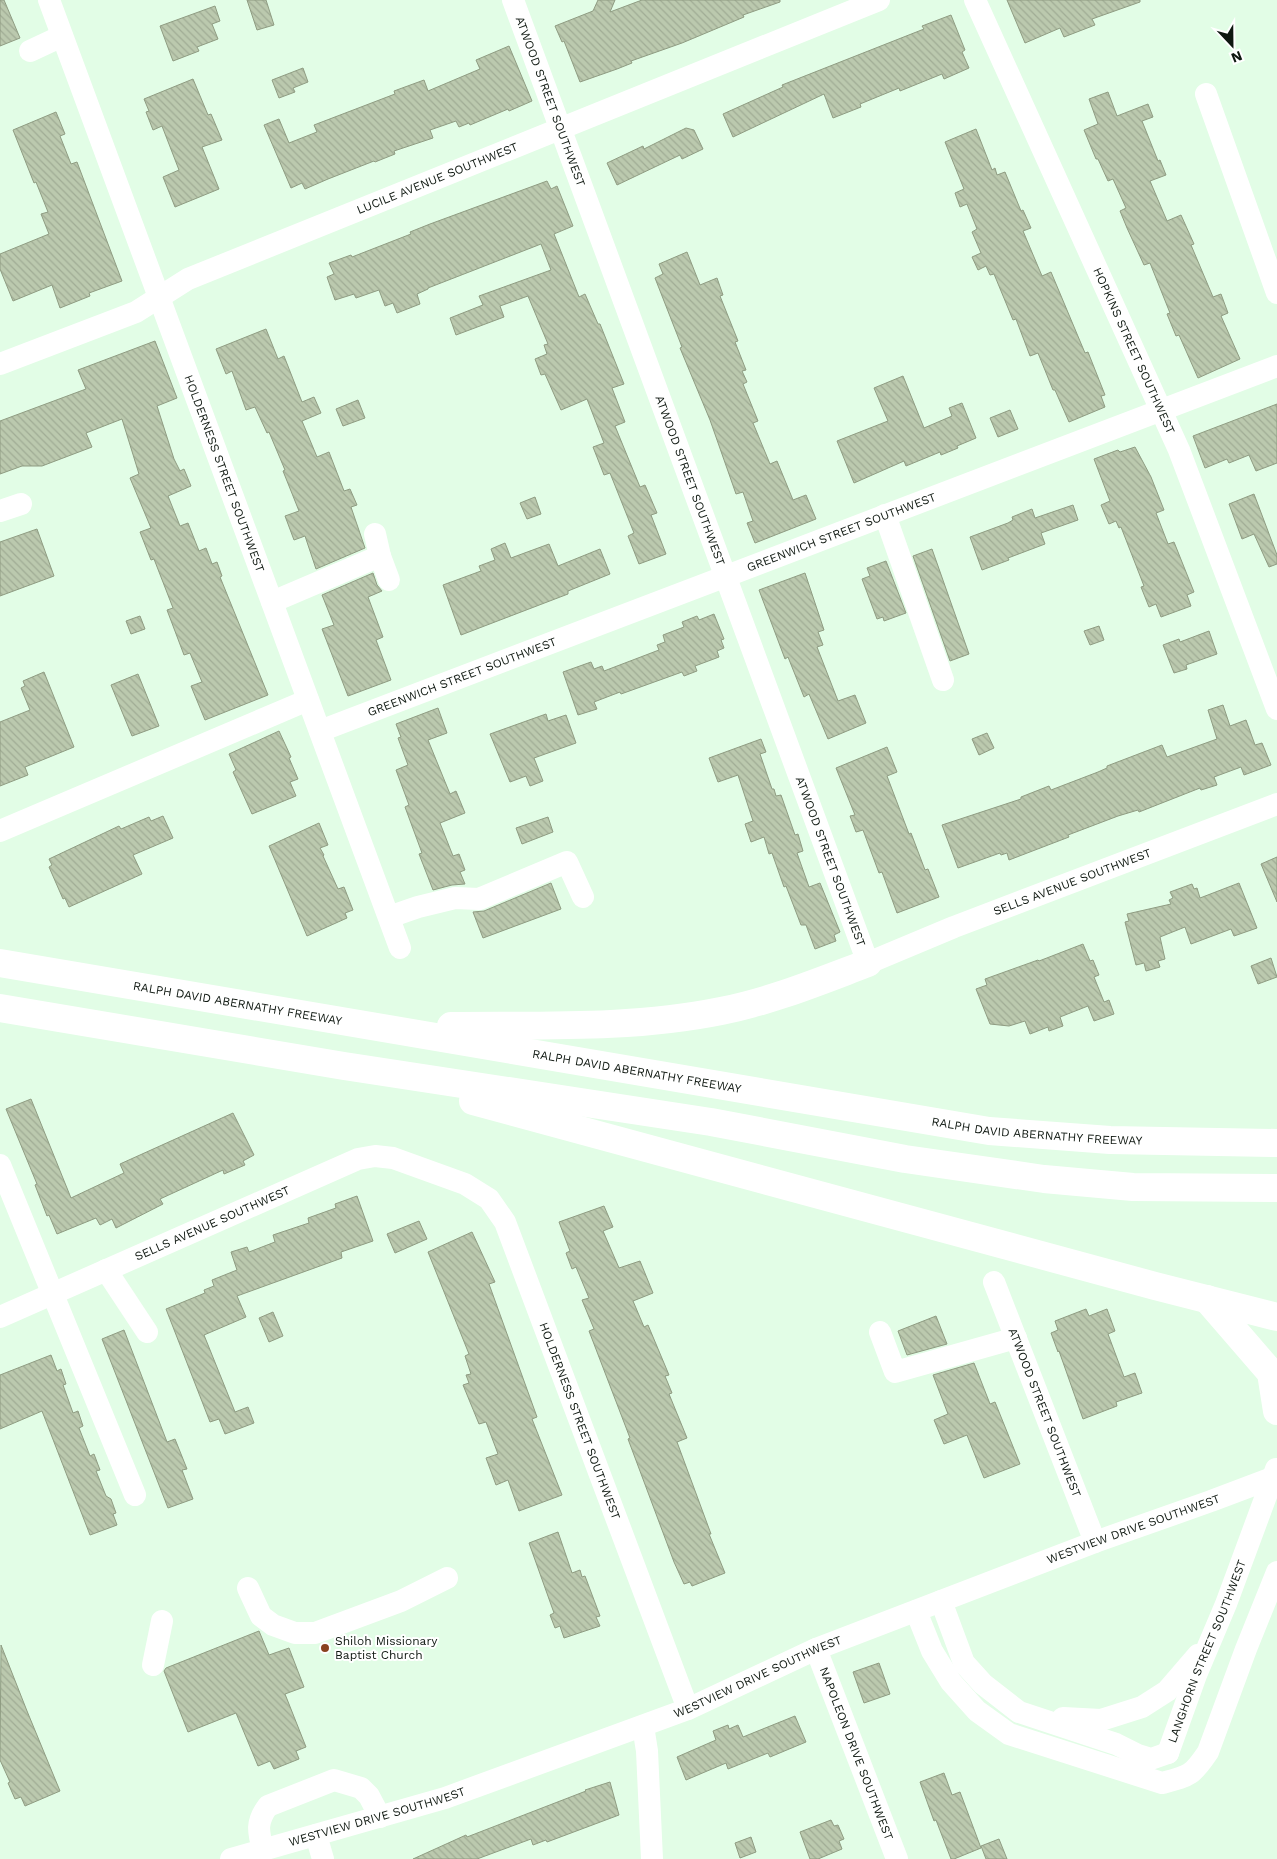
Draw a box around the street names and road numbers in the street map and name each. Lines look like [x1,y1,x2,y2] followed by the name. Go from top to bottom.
[513,14,588,188] street label: ATWOOD STREET SOUTHWEST
[355,140,520,217] street label: LUCILE AVENUE SOUTHWEST
[1090,265,1178,436] street label: HOPKINS STREET SOUTHWEST
[181,373,267,574] street label: HOLDERNESS STREET SOUTHWEST
[652,393,728,567] street label: ATWOOD STREET SOUTHWEST
[745,490,938,575] street label: GREENWICH STREET SOUTHWEST
[366,634,558,719] street label: GREENWICH STREET SOUTHWEST
[793,774,868,948] street label: ATWOOD STREET SOUTHWEST
[991,846,1153,918] street label: SELLS AVENUE SOUTHWEST
[132,979,343,1028] street label: RALPH DAVID ABERNATHY FREEWAY
[531,1047,743,1096] street label: RALPH DAVID ABERNATHY FREEWAY
[931,1114,1143,1148] street label: RALPH DAVID ABERNATHY FREEWAY
[133,1183,292,1264] street label: SELLS AVENUE SOUTHWEST
[536,1320,623,1521] street label: HOLDERNESS STREET SOUTHWEST
[1006,1326,1084,1499] street label: ATWOOD STREET SOUTHWEST
[1045,1491,1222,1567] street label: WESTVIEW DRIVE SOUTHWEST
[1165,1558,1249,1745] street label: LANGHORN STREET SOUTHWEST
[672,1633,844,1721] street label: WESTVIEW DRIVE SOUTHWEST
[817,1665,896,1842] street label: NAPOLEON DRIVE SOUTHWEST
[287,1784,467,1849] street label: WESTVIEW DRIVE SOUTHWEST

